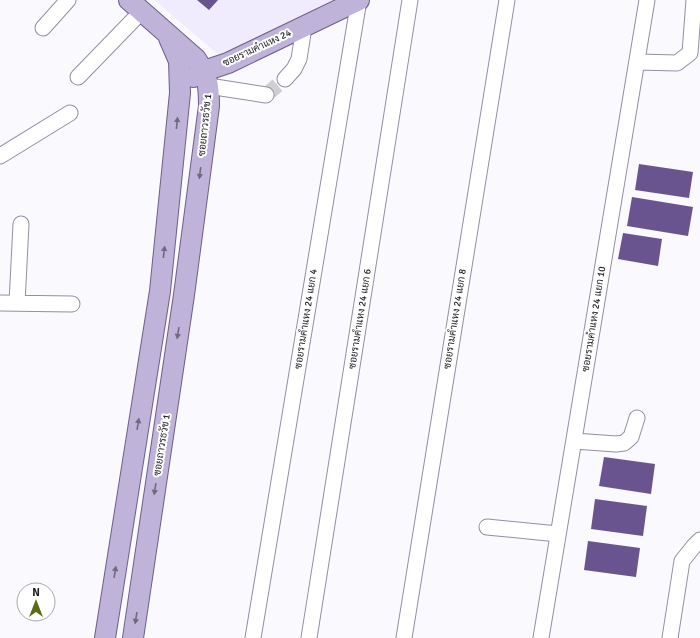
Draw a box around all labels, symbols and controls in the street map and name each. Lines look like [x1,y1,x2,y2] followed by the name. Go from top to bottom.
[220,26,294,69] street label: ซอยรามคำแหง 24
[195,93,214,157] street label: ซอยถาวรธวัช 1
[174,117,180,129] one-way arrow
[197,167,203,179] one-way arrow
[161,246,167,258] one-way arrow
[579,265,608,373] street label: ซอยรามคำแหง 24 แยก 10
[291,267,320,370] street label: ซอยรามคำแหง 24 แยก 4
[345,268,374,370] street label: ซอยรามคำแหง 24 แยก 6
[440,268,469,370] street label: ซอยรามคำแหง 24 แยก 8
[175,327,181,339] one-way arrow
[150,413,173,477] street label: ซอยถาวรธวัช 1
[135,418,141,431] one-way arrow
[152,483,158,496] one-way arrow
[112,566,118,578] one-way arrow
[16,582,56,622] north arrow
[32,586,40,599] text: N
[133,612,139,624] one-way arrow

